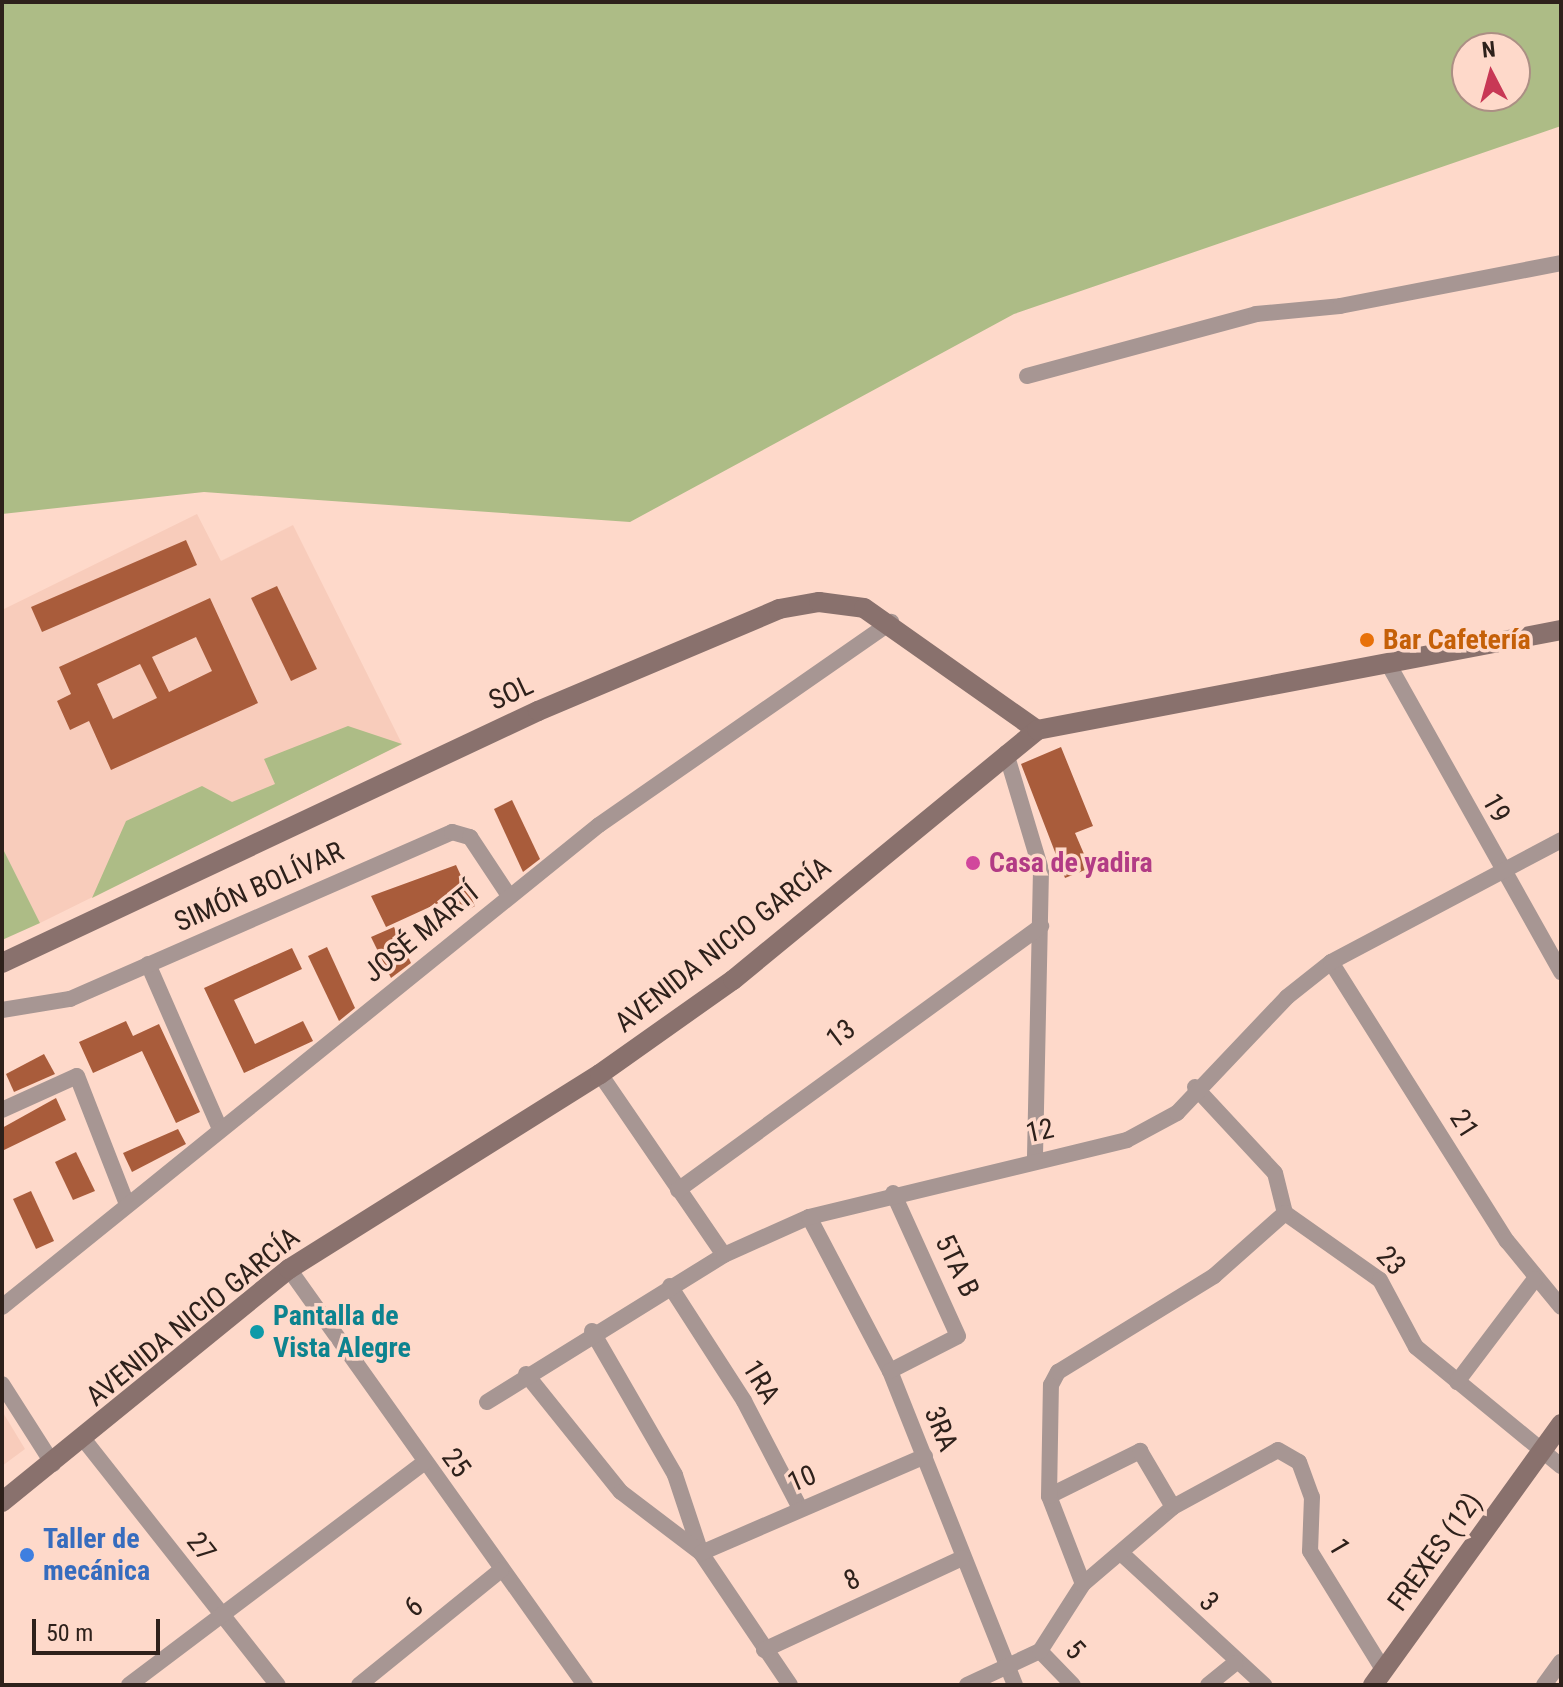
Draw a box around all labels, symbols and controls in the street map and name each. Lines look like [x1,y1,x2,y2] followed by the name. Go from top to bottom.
[1451,32,1531,112] north arrow
[1481,36,1497,63] text: N
[1383,623,1531,657] place label: Bar Cafetería
[1358,631,1376,649] marker: Bar Cafetería
[484,668,538,718] street label: SOL
[1475,788,1517,828] street label: 19
[169,835,349,939] street label: SIMÓN BOLÍVAR
[989,846,1153,880] place label: Casa de yadira
[608,850,838,1040] street label: AVENIDA NICIO GARCÍA
[964,854,982,872] marker: Casa de yadira
[357,876,485,990] street label: JOSÉ MARTÍ
[820,1012,862,1056] street label: 13
[1442,1103,1486,1145] street label: 21
[1023,1112,1057,1150] street label: 12
[80,1221,306,1413] street label: AVENIDA NICIO GARCÍA
[928,1229,986,1303] street label: 5TA B
[1369,1239,1413,1283] street label: 23
[273,1299,411,1365] place label: Pantalla de Vista Alegre
[248,1323,266,1341] marker: Pantalla de Vista Alegre
[735,1354,787,1410] street label: 1RA
[917,1402,965,1456] street label: 3RA
[434,1442,478,1484] street label: 25
[783,1458,821,1500] street label: 10
[1381,1486,1489,1618] street label: FREXES (12)
[43,1522,150,1588] place label: Taller de mecánica
[179,1526,223,1568] street label: 27
[1321,1533,1357,1561] street label: 1
[18,1546,36,1564] marker: Taller de mecánica
[839,1562,865,1598] street label: 8
[1192,1585,1226,1619] street label: 3
[398,1590,430,1624] street label: 6
[36,1603,164,1653] scale bar
[46,1619,93,1647] text: 50 m
[1058,1633,1092,1667] street label: 5

